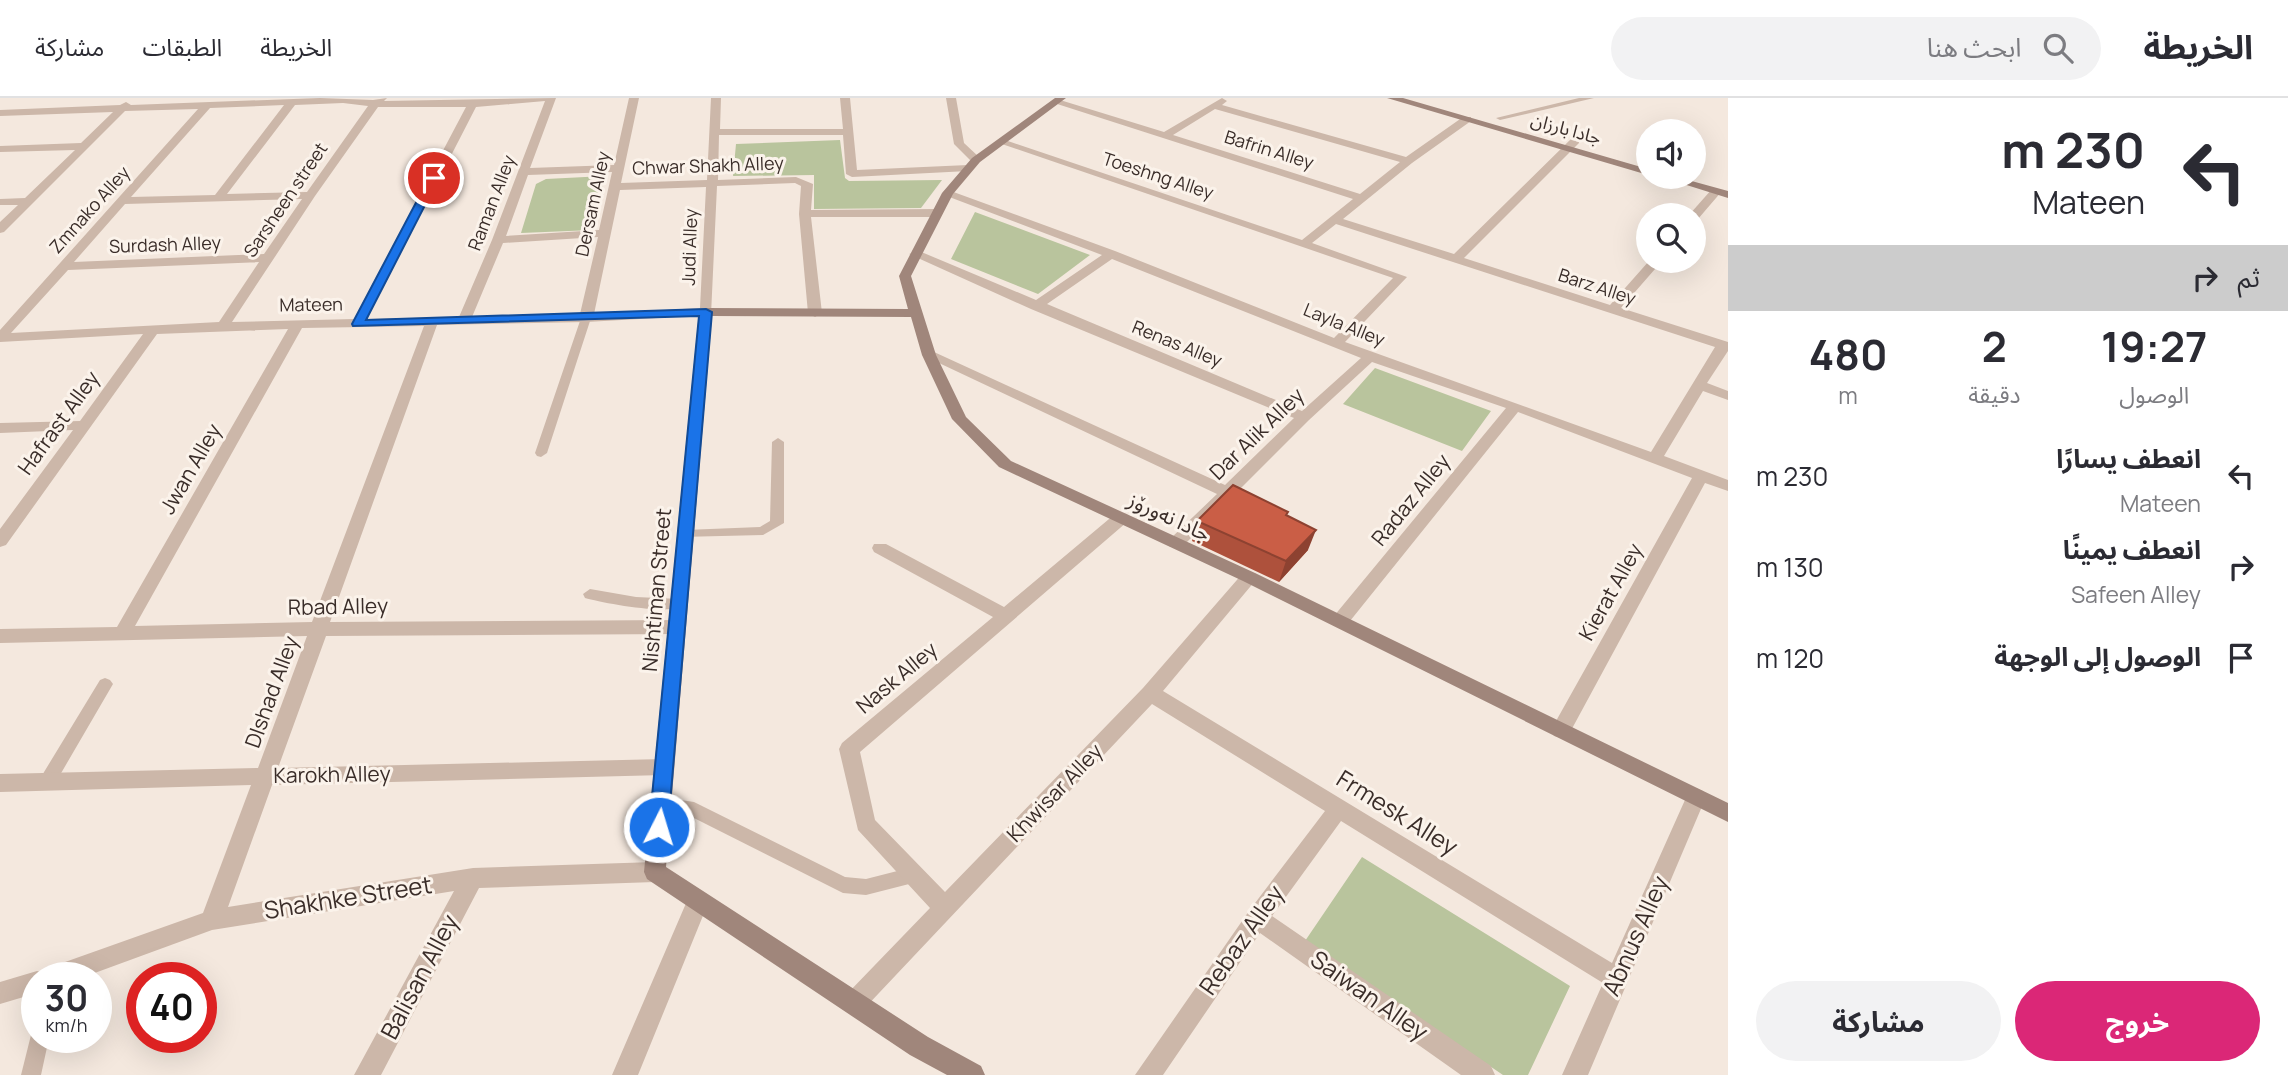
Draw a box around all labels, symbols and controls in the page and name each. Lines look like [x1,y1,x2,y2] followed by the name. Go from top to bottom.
[1611,17,2101,80] search box
[2143,24,2253,69] text: الخريطة
[1927,29,2021,65] text: ابحث هنا
[2039,29,2077,67] icon: search
[35,30,104,63] text: مشاركة
[142,30,222,63] text: الطبقات
[260,30,332,63] text: الخريطة
[1528,107,1604,149] street label: جادا بارزان
[2001,116,2145,183] text: 230 m
[1636,119,1706,273] map controls
[1636,119,1706,189] button: sound
[1222,124,1317,174] street label: Bafrin Alley
[2169,126,2260,217] icon: left
[238,137,332,262] street label: Sarsheen street
[1100,146,1217,204] street label: Toeshng Alley
[404,148,464,208] pin
[569,149,615,258] street label: Dersam Alley
[632,150,785,180] street label: Chwar Shakh Alley
[462,151,520,254] street label: Raman Alley
[415,159,453,197] icon: arrive
[44,160,135,258] street label: Zmnako Alley
[2032,180,2145,224] text: Mateen
[1636,203,1706,273] button: search
[676,207,702,286] street label: Judi Alley
[109,230,222,258] street label: Surdash Alley
[2186,259,2224,297] icon: right
[2238,259,2260,295] text: ثم
[1555,262,1640,310] street label: Barz Alley
[279,291,343,317] street label: Mateen
[1300,297,1389,351] street label: Layla Alley
[1129,314,1226,372] street label: Renas Alley
[1982,317,2007,375] text: 2
[2101,317,2207,375] text: 19:27
[1809,325,1888,383] text: 480
[11,365,105,480] street label: Hafrast Alley
[1968,378,2021,410] text: دقيقة
[2119,378,2189,410] text: الوصول
[1838,379,1858,411] text: m
[1203,381,1310,486] street label: Dar Alik Alley
[153,418,227,519] street label: Jwan Alley
[2056,440,2201,476] text: انعطف يسارًا
[1365,448,1456,551] street label: Radaz Alley
[2222,457,2260,495] icon: left
[1756,458,1828,494] text: 230 m
[1123,484,1215,547] street label: جادا نەورۆز
[2120,487,2201,519] text: Mateen
[635,507,677,673] street label: Nishtiman Street
[2063,531,2201,567] text: انعطف يمينًا
[1572,538,1648,645] street label: Kierat Alley
[2222,548,2260,586] icon: right
[1756,549,1824,585] text: 130 m
[2071,578,2201,610] text: Safeen Alley
[288,591,388,621] street label: Rbad Alley
[238,632,304,751] street label: Dlshad Alley
[850,635,943,719] street label: Nask Alley
[1994,638,2201,674] text: الوصول إلى الوجهة
[2222,639,2260,677] icon: arrive
[1756,640,1824,676] text: 120 m
[1000,737,1108,848] street label: Khwisar Alley
[273,759,391,789] street label: Karokh Alley
[1331,761,1465,862] street label: Frmesk Alley
[622,790,696,864] position arrow
[261,867,434,926] street label: Shakhke Street
[1593,870,1676,1001] street label: Abnus Alley
[1191,877,1291,1001] street label: Rebaz Alley
[372,908,466,1045] street label: Balisan Alley
[1304,942,1436,1048] street label: Saiwan Alley
[126,962,217,1053] speed limit sign: 40
[45,974,88,1022] text: 30
[1756,981,2001,1061] button: مشاركة
[2015,981,2260,1061] button: خروج
[46,1013,87,1037] text: km/h

